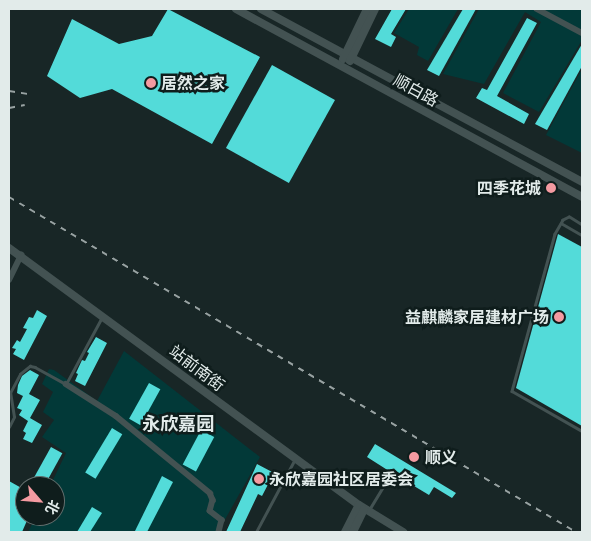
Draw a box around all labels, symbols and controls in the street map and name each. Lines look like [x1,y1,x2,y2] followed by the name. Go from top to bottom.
[390,70,442,110] street label: 顺白路
[161,73,225,93] place label: 居然之家
[145,77,157,89] marker: 居然之家
[477,178,541,198] place label: 四季花城
[545,182,557,194] marker: 四季花城
[405,307,549,327] place label: 益麒麟家居建材广场
[553,311,565,323] marker: 益麒麟家居建材广场
[166,341,228,395] street label: 站前南街
[142,413,214,435] district label: 永欣嘉园
[425,447,457,467] place label: 顺义
[407,450,421,464] marker: 顺义
[269,469,413,489] place label: 永欣嘉园社区居委会
[253,473,265,485] marker: 永欣嘉园社区居委会
[15,476,65,526] north arrow
[41,497,64,518] text: 北

